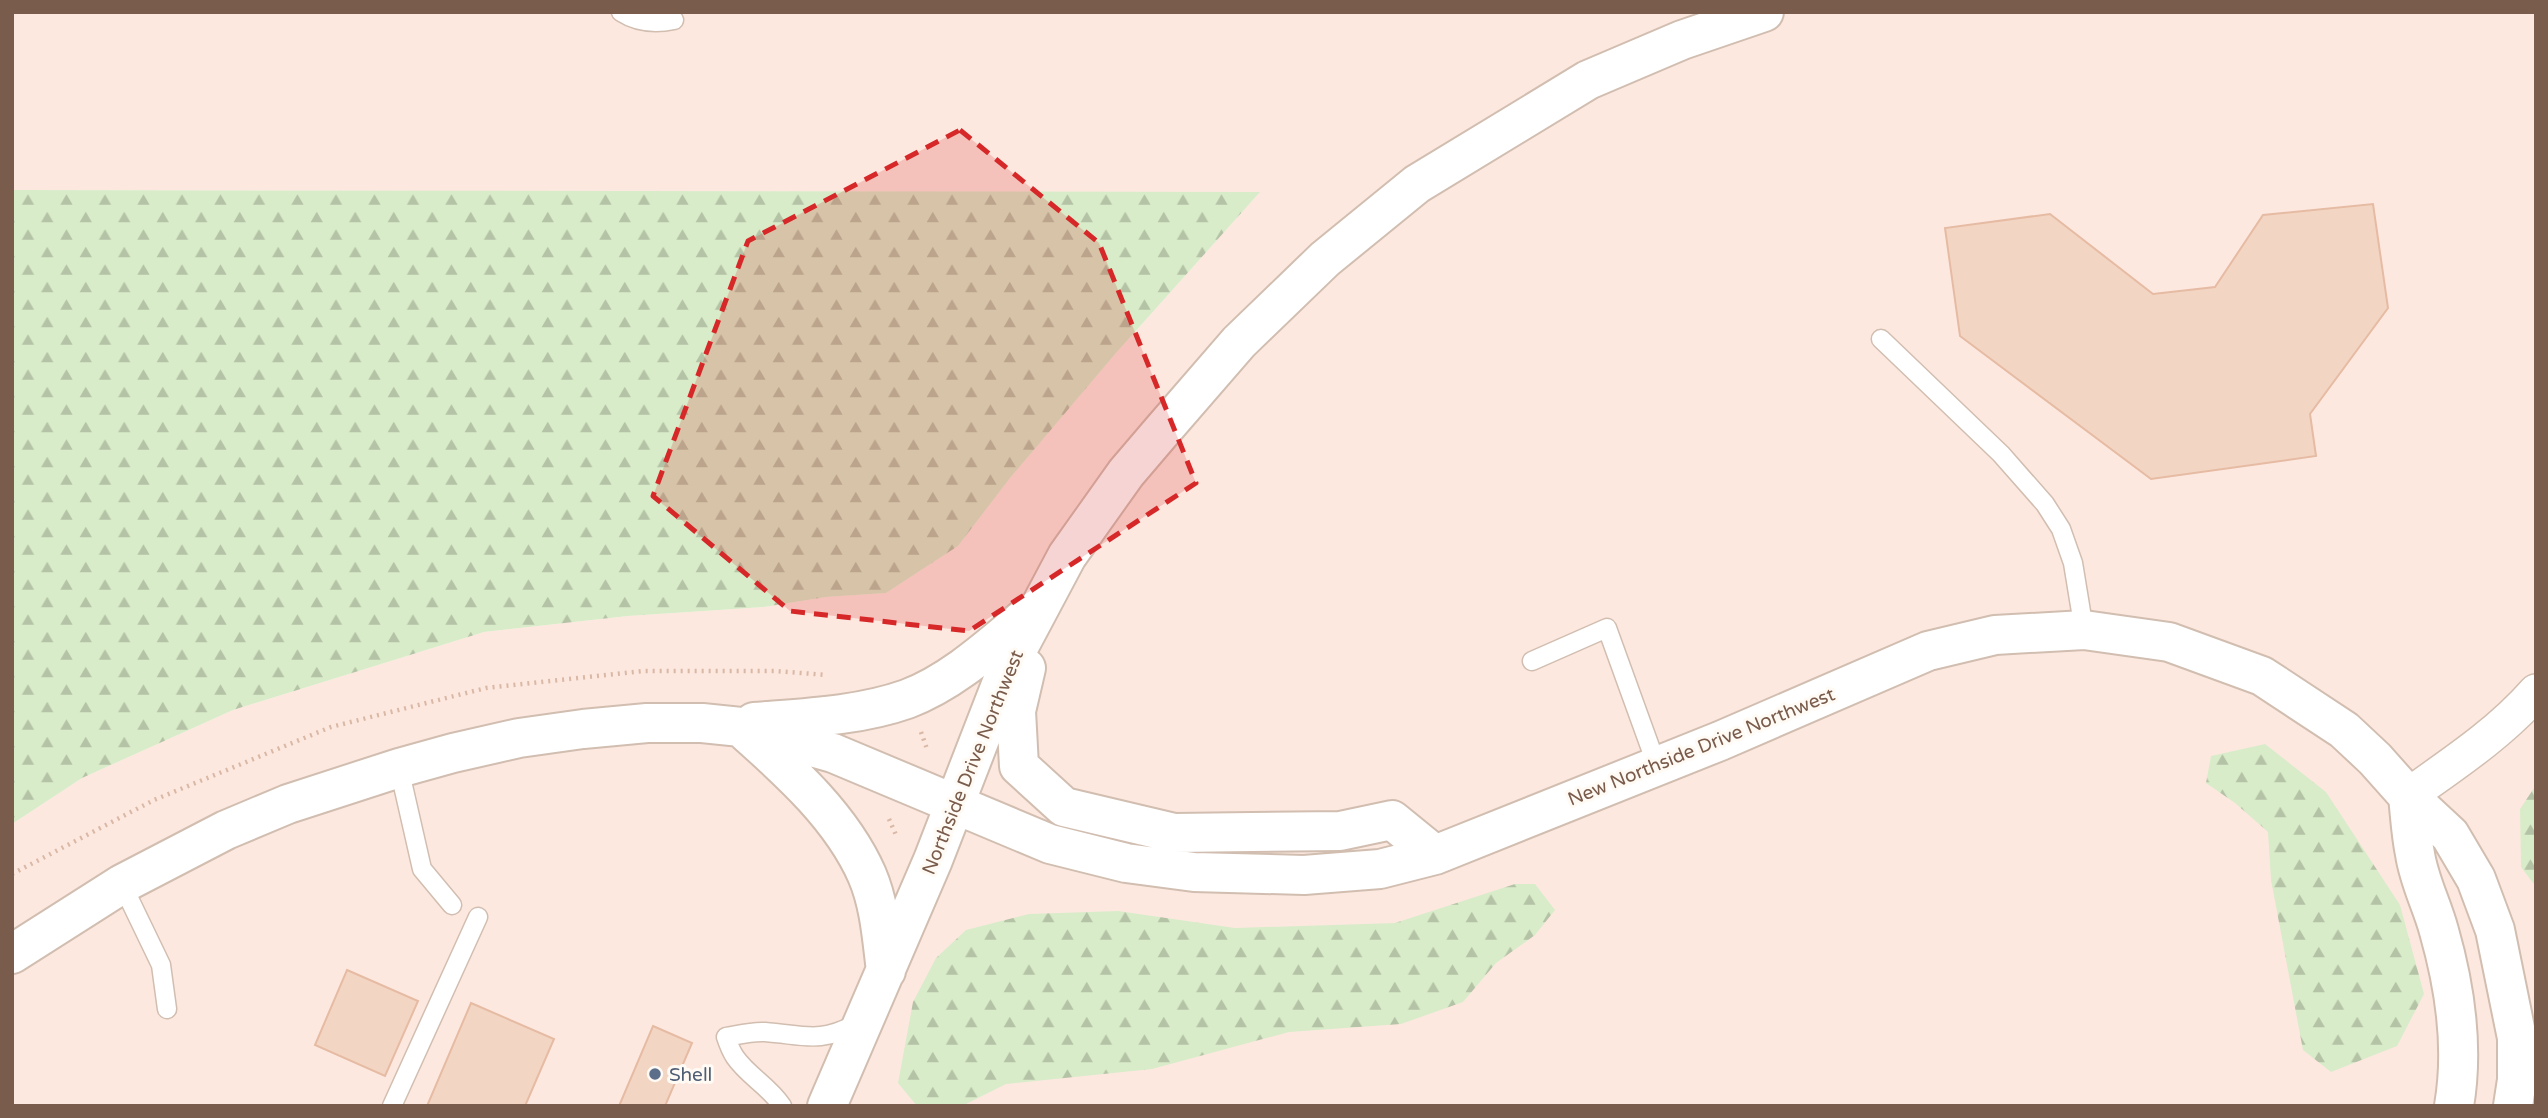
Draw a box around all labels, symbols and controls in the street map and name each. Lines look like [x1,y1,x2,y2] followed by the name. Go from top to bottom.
[918,647,1028,878] street label: Northside Drive Northwest
[1565,683,1838,811] street label: New Northside Drive Northwest
[669,1064,712,1086] place label: Shell
[647,1066,663,1082] marker: Shell

